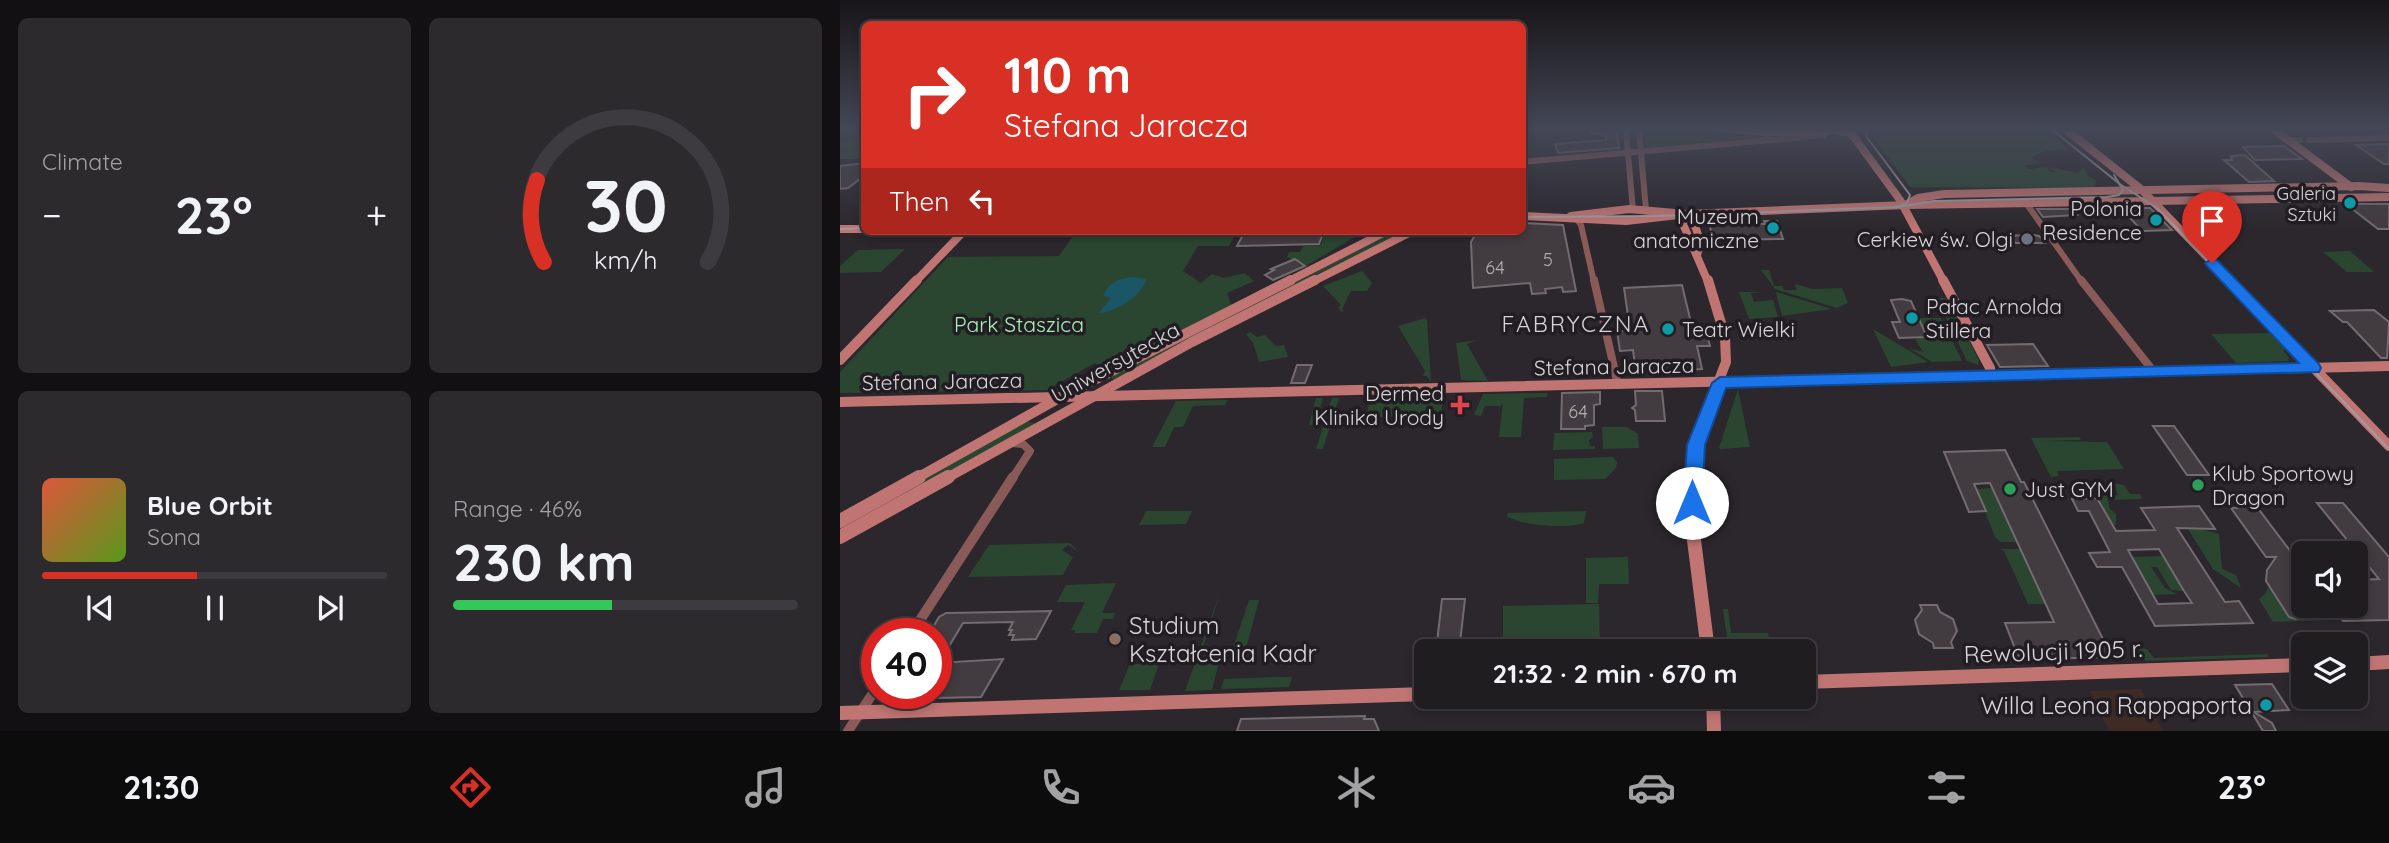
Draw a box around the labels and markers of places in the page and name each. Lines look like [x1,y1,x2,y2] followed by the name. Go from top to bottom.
[2277,182,2336,226] place label: Galeria Sztuki
[2182,191,2242,263] pin
[2042,195,2142,245] place label: Polonia Residence
[2342,195,2358,211] marker: Galeria Sztuki
[1633,203,1759,253] place label: Muzeum anatomiczne
[2148,212,2164,228] marker: Polonia Residence
[1765,220,1781,236] marker: Muzeum anatomiczne
[1857,226,2013,252] place label: Cerkiew św. Olgi
[2019,231,2035,247] marker: Cerkiew św. Olgi
[1926,293,2062,343] place label: Pałac Arnolda Stillera
[1904,310,1920,326] marker: Pałac Arnolda Stillera
[1682,316,1795,342] place label: Teatr Wielki
[1660,321,1676,337] marker: Teatr Wielki
[1314,380,1444,430] place label: Dermed Klinika Urody
[1450,395,1470,415] marker: Dermed Klinika Urody
[2212,460,2354,510] place label: Klub Sportowy Dragon
[2024,476,2114,502] place label: Just GYM
[2190,477,2206,493] marker: Klub Sportowy Dragon
[2002,481,2018,497] marker: Just GYM
[1129,610,1317,668] place label: Studium Kształcenia Kadr
[1107,631,1123,647] marker: Studium Kształcenia Kadr
[1980,690,2252,720] place label: Willa Leona Rappaporta
[2258,697,2274,713] marker: Willa Leona Rappaporta

